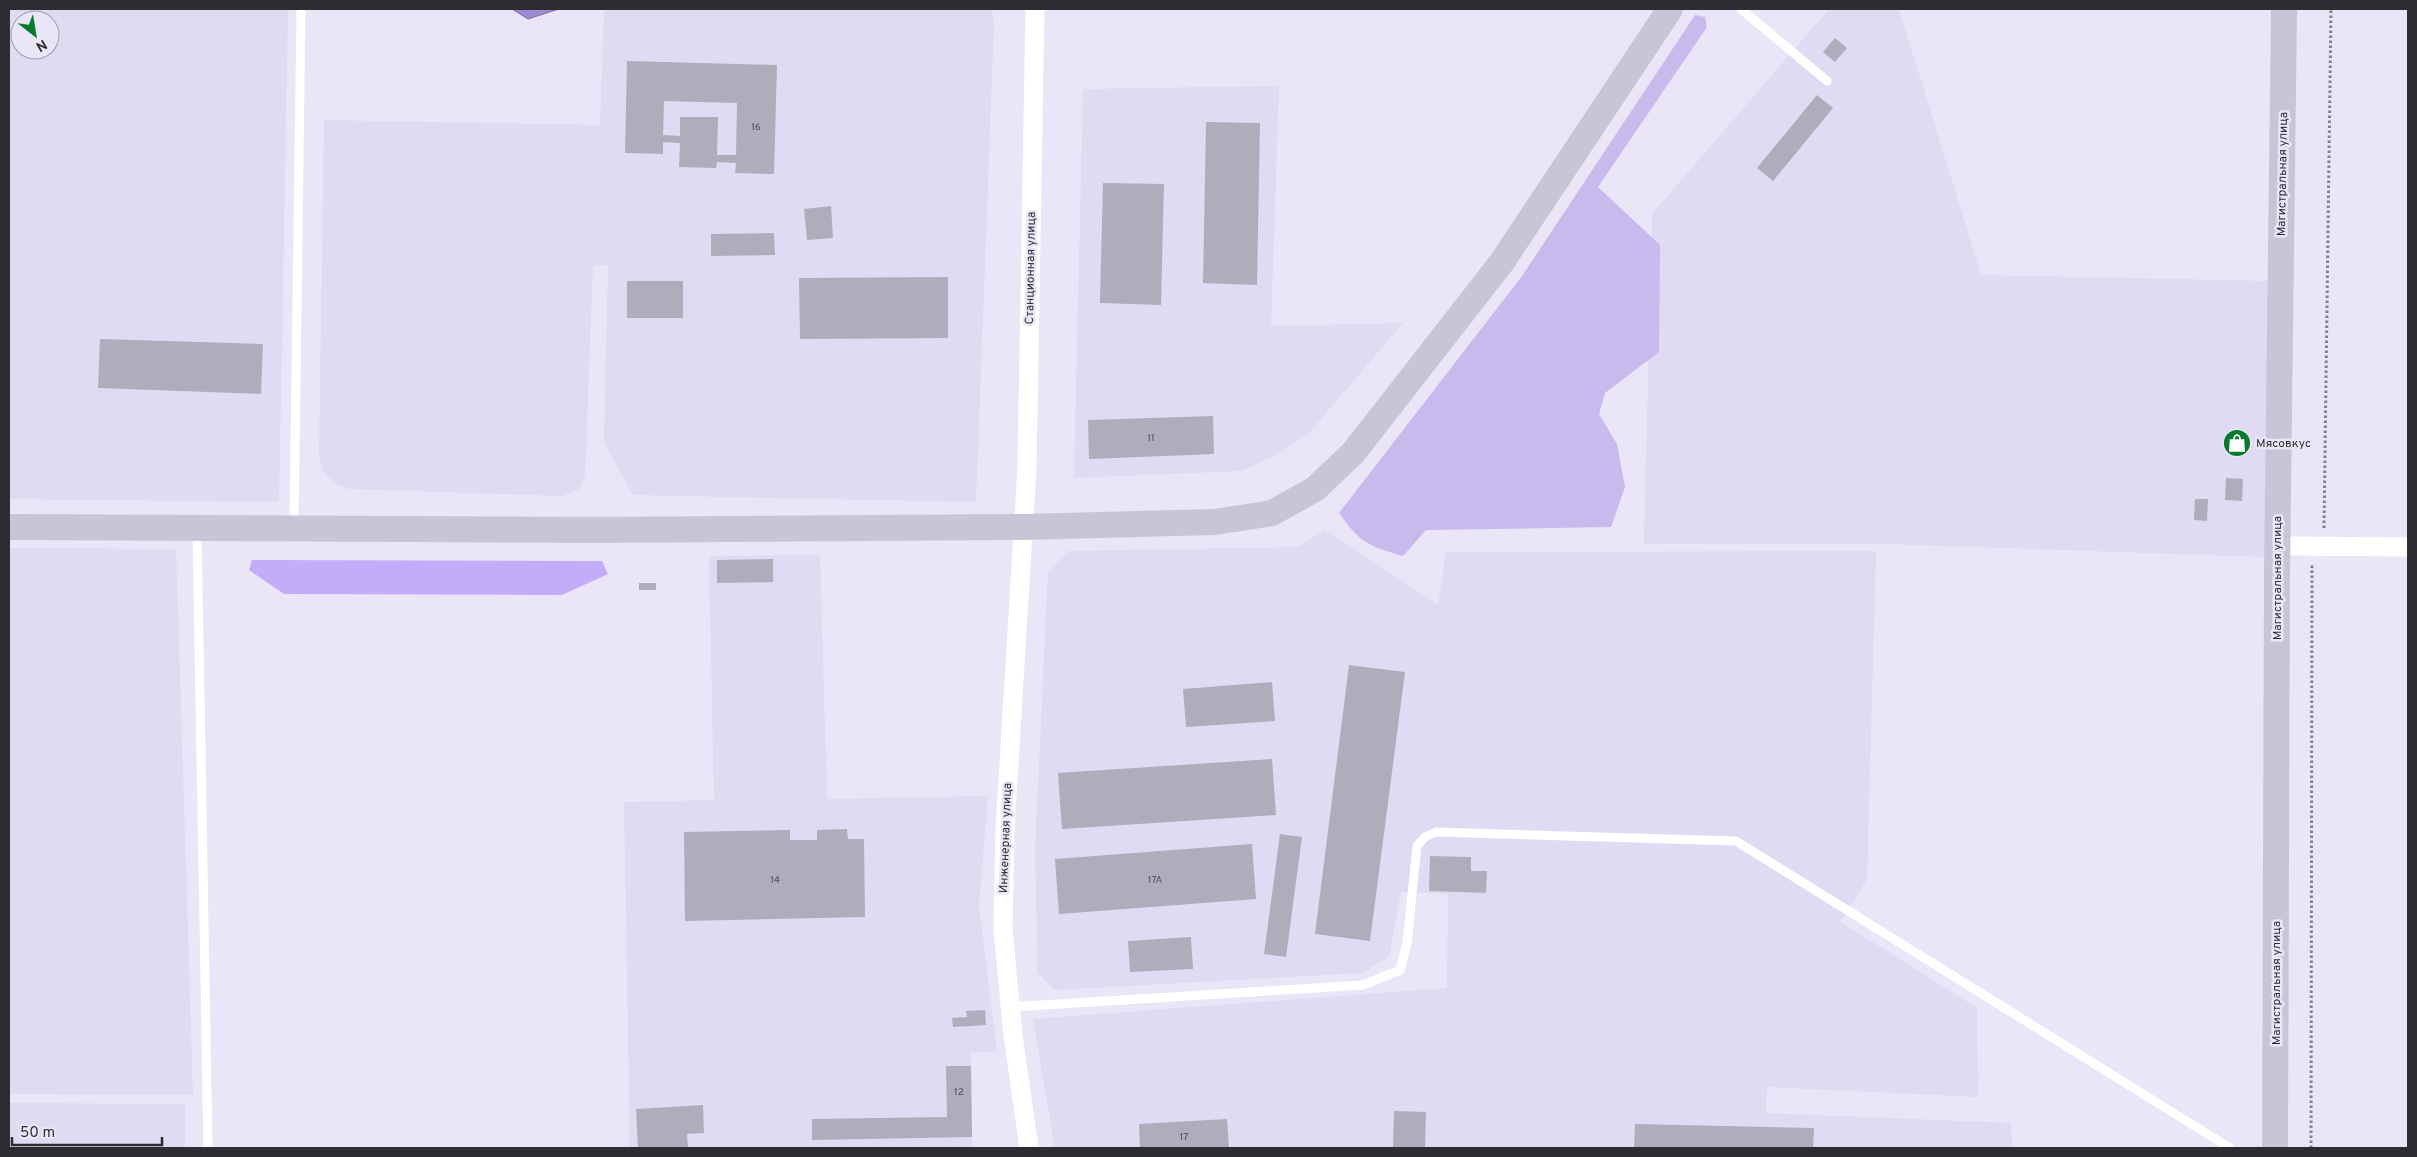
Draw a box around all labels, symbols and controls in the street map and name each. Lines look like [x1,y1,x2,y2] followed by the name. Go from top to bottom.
[10,10,60,60] north arrow
[32,35,50,55] text: N
[2274,112,2292,236] street label: Магистральная улица
[751,121,761,134] house number: 16
[1022,211,1040,325] street label: Станционная улица
[2222,428,2252,458] shop icon: Мясовкус
[1147,432,1155,445] house number: 11
[2256,436,2311,452] place label: Мясовкус
[2270,516,2286,640] street label: Магистральная улица
[996,783,1016,893] street label: Инженерная улица
[770,874,780,887] house number: 14
[1148,874,1162,887] house number: 17А
[2269,921,2285,1045] street label: Магистральная улица
[954,1086,964,1099] house number: 12
[12,1114,162,1146] scale bar
[20,1124,55,1143] text: 50 m
[1180,1131,1188,1144] house number: 17

